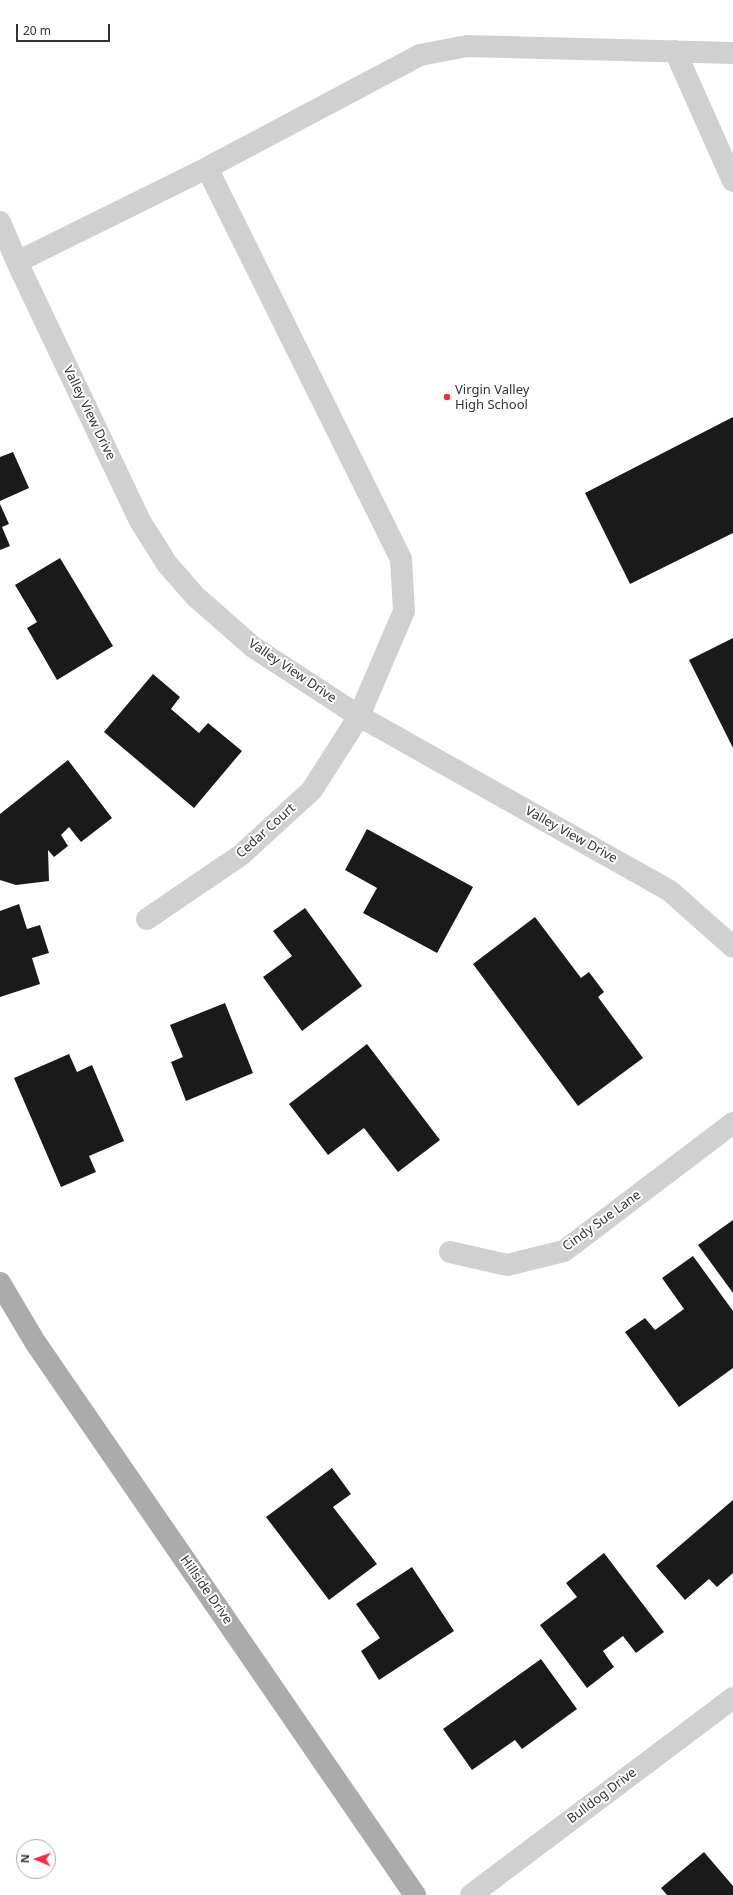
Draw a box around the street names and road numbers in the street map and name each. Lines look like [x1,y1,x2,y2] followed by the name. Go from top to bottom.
[60,363,118,463] street label: Valley View Drive
[245,636,339,706] street label: Valley View Drive
[233,801,299,861] street label: Cedar Court
[522,803,620,867] street label: Valley View Drive
[560,1187,644,1255] street label: Cindy Sue Lane
[177,1553,235,1627] street label: Hillside Drive
[564,1765,640,1827] street label: Bulldog Drive

